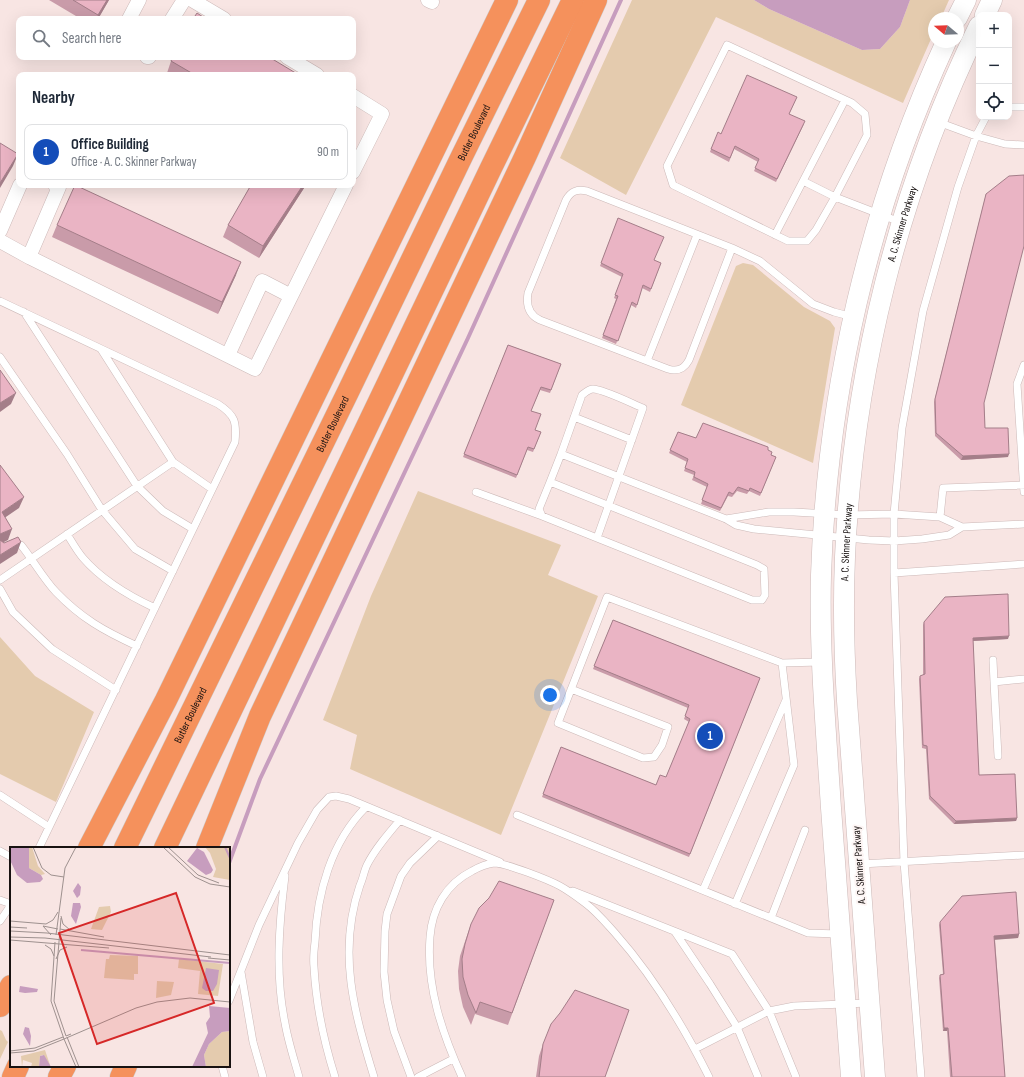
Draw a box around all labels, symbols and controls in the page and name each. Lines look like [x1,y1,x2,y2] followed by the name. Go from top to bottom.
[928,12,964,48] north arrow
[976,12,1012,120] map controls
[976,12,1012,48] button: +
[16,16,356,60] search box
[30,27,52,49] icon: search
[62,29,122,48] text: Search here
[976,48,1012,84] button: −
[976,84,1012,120] button: locate
[32,88,75,108] text: Nearby
[454,102,493,162] street label: Butler Boulevard
[71,135,149,154] text: Office Building
[43,144,49,160] text: 1
[317,144,339,160] text: 90 m
[71,154,197,170] text: Office · A. C. Skinner Parkway
[884,184,920,264] street label: A. C. Skinner Parkway
[313,393,352,454] street label: Butler Boulevard
[838,502,855,582] street label: A. C. Skinner Parkway
[171,685,209,745] street label: Butler Boulevard
[540,685,560,705] your location
[697,721,723,751] pin: 1
[850,825,868,905] street label: A. C. Skinner Parkway
[10,847,230,1067] inset map

